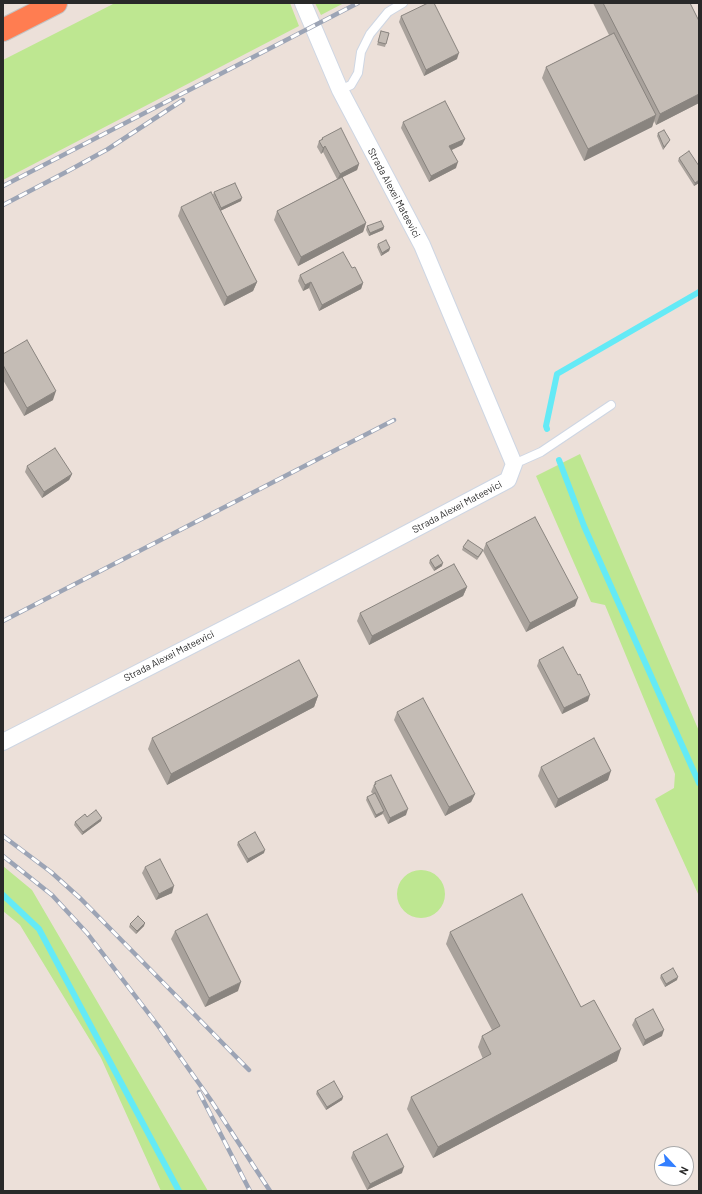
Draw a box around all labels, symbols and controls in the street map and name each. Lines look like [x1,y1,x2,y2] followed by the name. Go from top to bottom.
[365,146,423,240] street label: Strada Alexei Mateevici
[410,478,504,536] street label: Strada Alexei Mateevici
[122,628,216,684] street label: Strada Alexei Mateevici
[654,1146,694,1186] north arrow
[677,1165,692,1177] text: N

